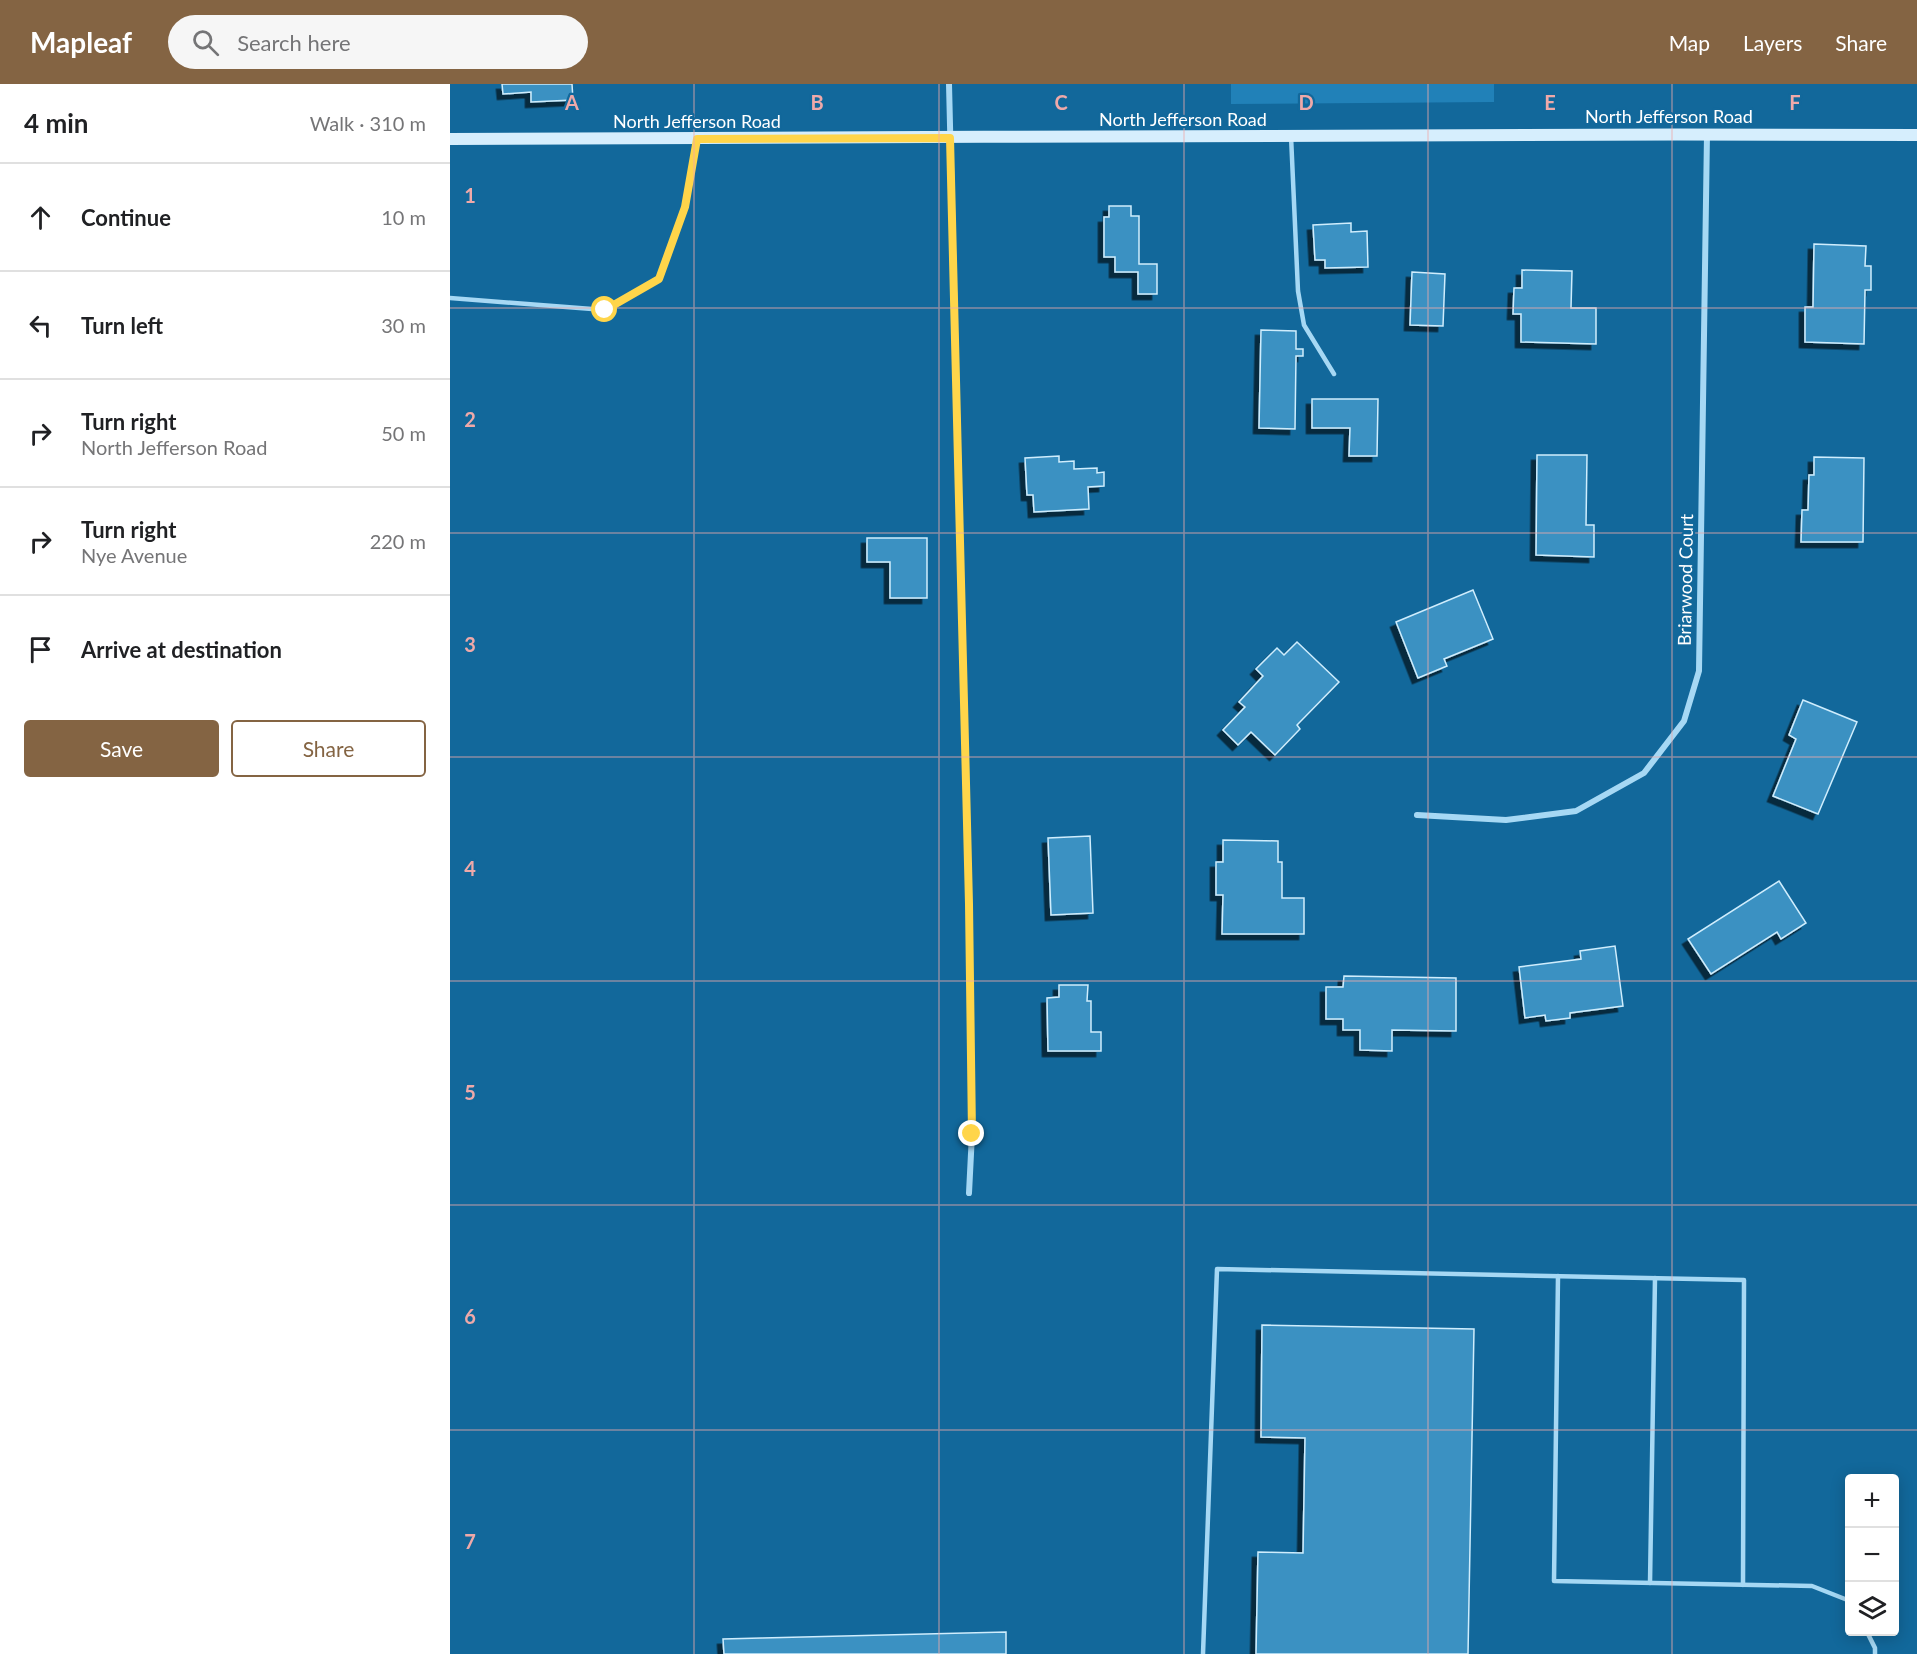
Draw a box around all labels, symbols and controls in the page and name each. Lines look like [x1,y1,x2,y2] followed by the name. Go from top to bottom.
[168,15,588,69] search box
[30,25,132,59] text: Mapleaf
[189,26,222,59] icon: search
[237,29,351,56] text: Search here
[1669,30,1710,55] text: Map
[1743,30,1802,55] text: Layers
[1835,30,1887,55] text: Share
[564,90,579,114] text: A
[810,90,824,114] text: B
[1054,90,1068,114] text: C
[1298,90,1314,114] text: D
[1544,90,1556,114] text: E
[1789,90,1801,114] text: F
[1585,105,1753,127] street label: North Jefferson Road
[24,107,88,139] text: 4 min
[1099,108,1267,130] street label: North Jefferson Road
[613,110,781,132] street label: North Jefferson Road
[310,111,426,135] text: Walk · 310 m
[464,183,476,207] text: 1
[24,201,57,234] icon: ahead
[81,204,171,231] text: Continue
[381,205,426,229] text: 10 m
[591,296,617,322] route start
[24,309,57,342] icon: left
[81,312,163,339] text: Turn left
[381,313,426,337] text: 30 m
[464,407,476,431] text: 2
[81,408,176,435] text: Turn right
[24,417,57,450] icon: right
[381,421,426,445] text: 50 m
[81,435,267,459] text: North Jefferson Road
[1673,513,1697,646] street label: Briarwood Court
[81,516,176,543] text: Turn right
[24,525,57,558] icon: right
[370,529,426,553] text: 220 m
[81,543,187,567] text: Nye Avenue
[464,632,476,656] text: 3
[24,633,57,666] icon: arrive
[81,636,282,663] text: Arrive at destination
[24,720,219,777] button: Save
[231,720,426,777] button: Share
[464,856,476,880] text: 4
[464,1080,476,1104] text: 5
[958,1120,984,1146] route end
[464,1304,476,1328] text: 6
[1845,1474,1899,1636] map controls
[1845,1474,1899,1528] button: +
[1845,1528,1899,1582] button: −
[464,1529,476,1553] text: 7
[1845,1582,1899,1636] button: layers

